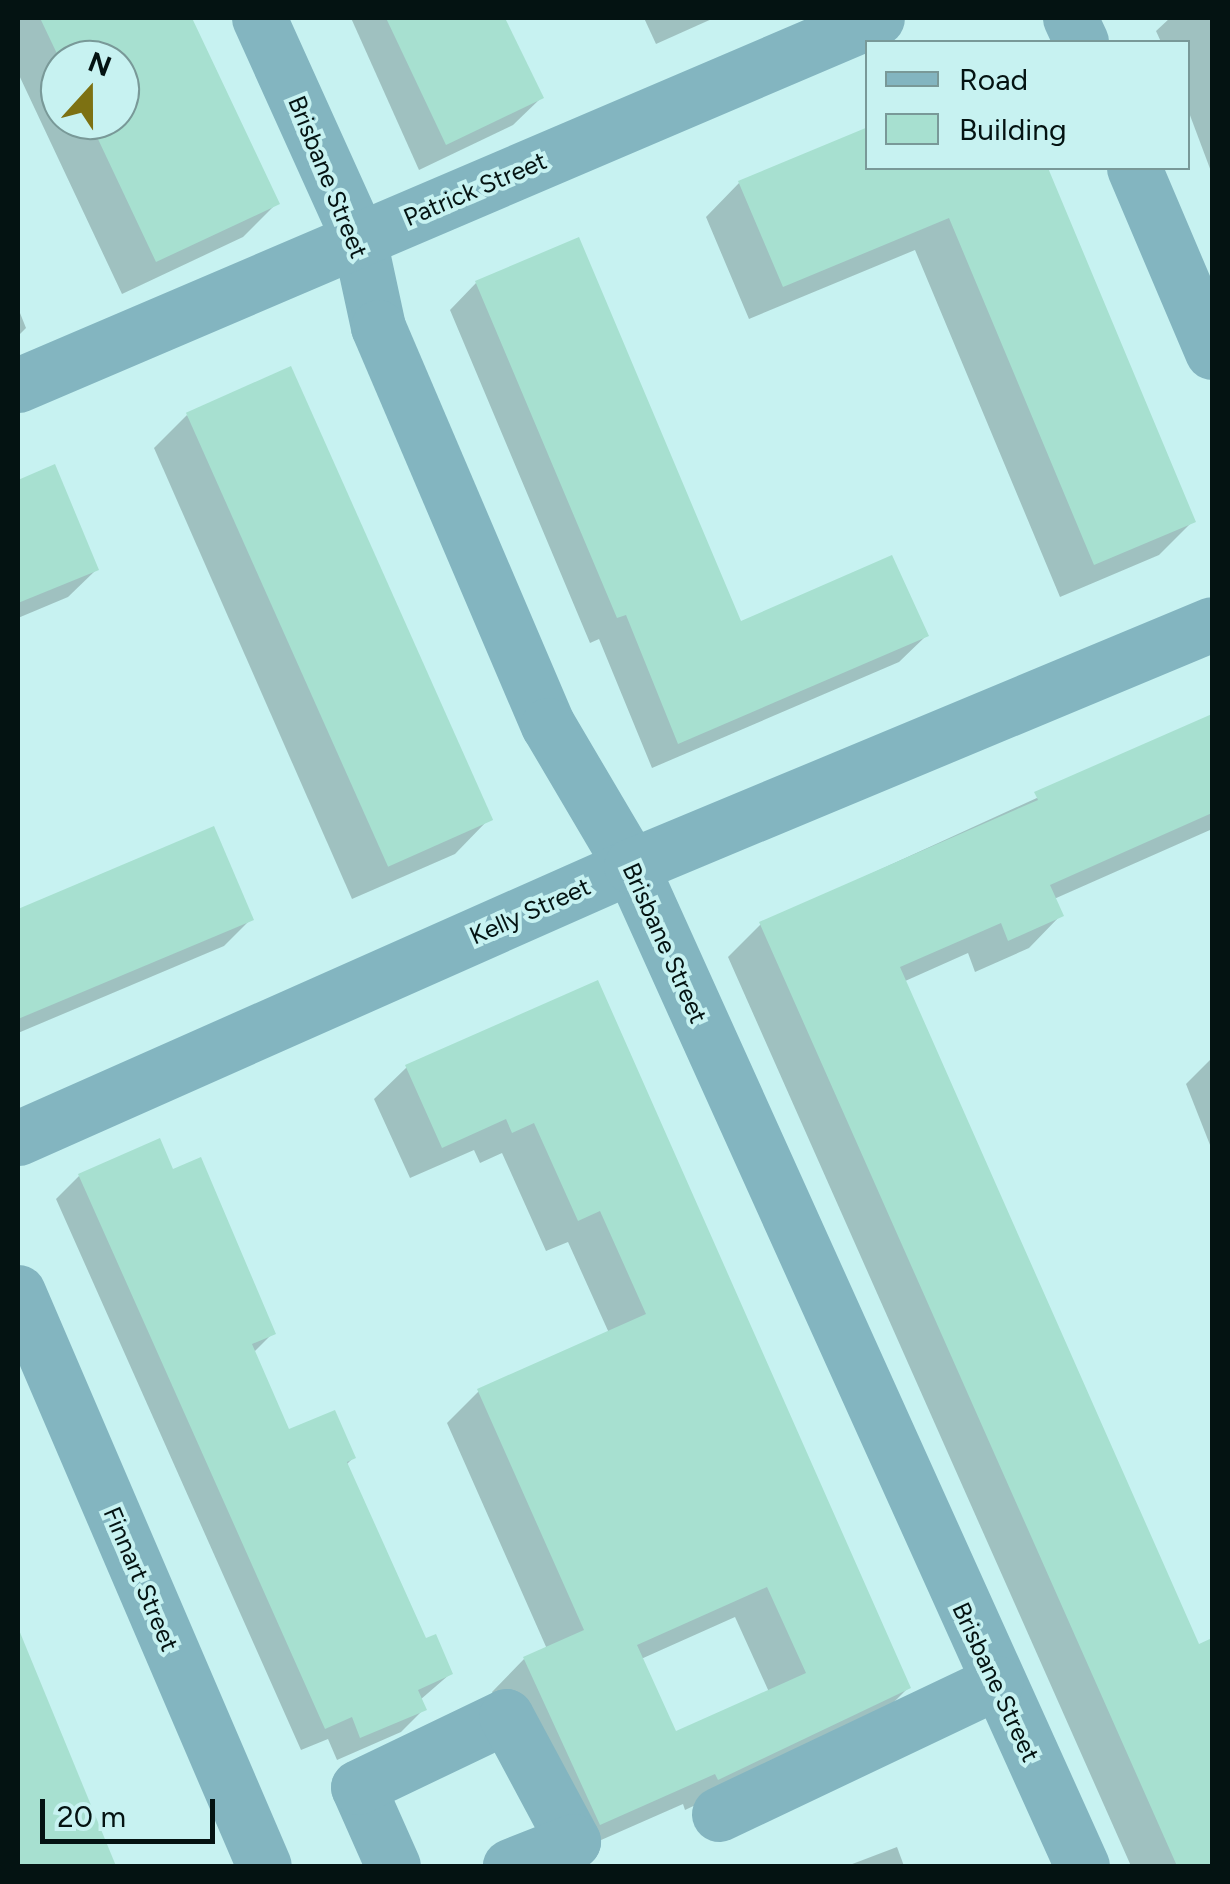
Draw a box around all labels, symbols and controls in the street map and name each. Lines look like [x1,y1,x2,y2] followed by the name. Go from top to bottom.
[40,40,140,140] north arrow
[865,40,1190,170] legend
[84,44,116,84] text: N
[959,61,1028,98] text: Road
[282,91,374,263] street label: Brisbane Street
[959,111,1067,148] text: Building
[399,145,551,233] street label: Patrick Street
[616,858,714,1028] street label: Brisbane Street
[465,871,595,951] street label: Kelly Street
[97,1502,185,1656] street label: Finnart Street
[946,1598,1046,1766] street label: Brisbane Street
[45,1779,220,1841] scale bar
[57,1798,126,1835] text: 20 m

